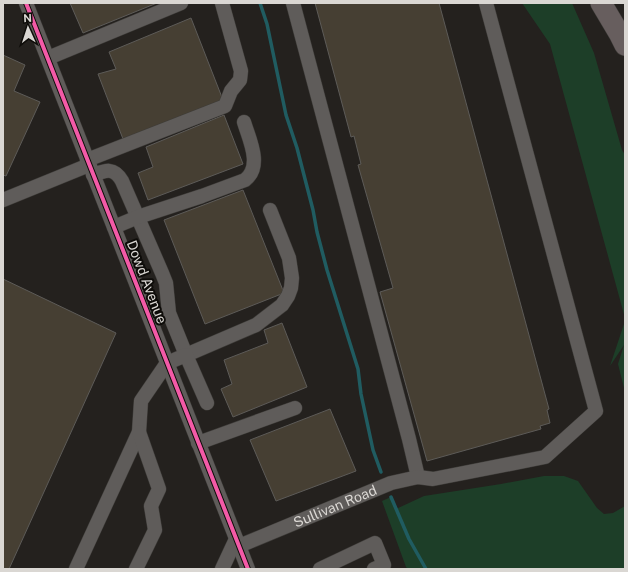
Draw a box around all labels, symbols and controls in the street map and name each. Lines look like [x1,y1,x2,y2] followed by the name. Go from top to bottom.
[8,8,48,48] north arrow
[23,12,32,24] text: N
[124,238,170,326] street label: Dowd Avenue
[291,482,379,531] street label: Sullivan Road

